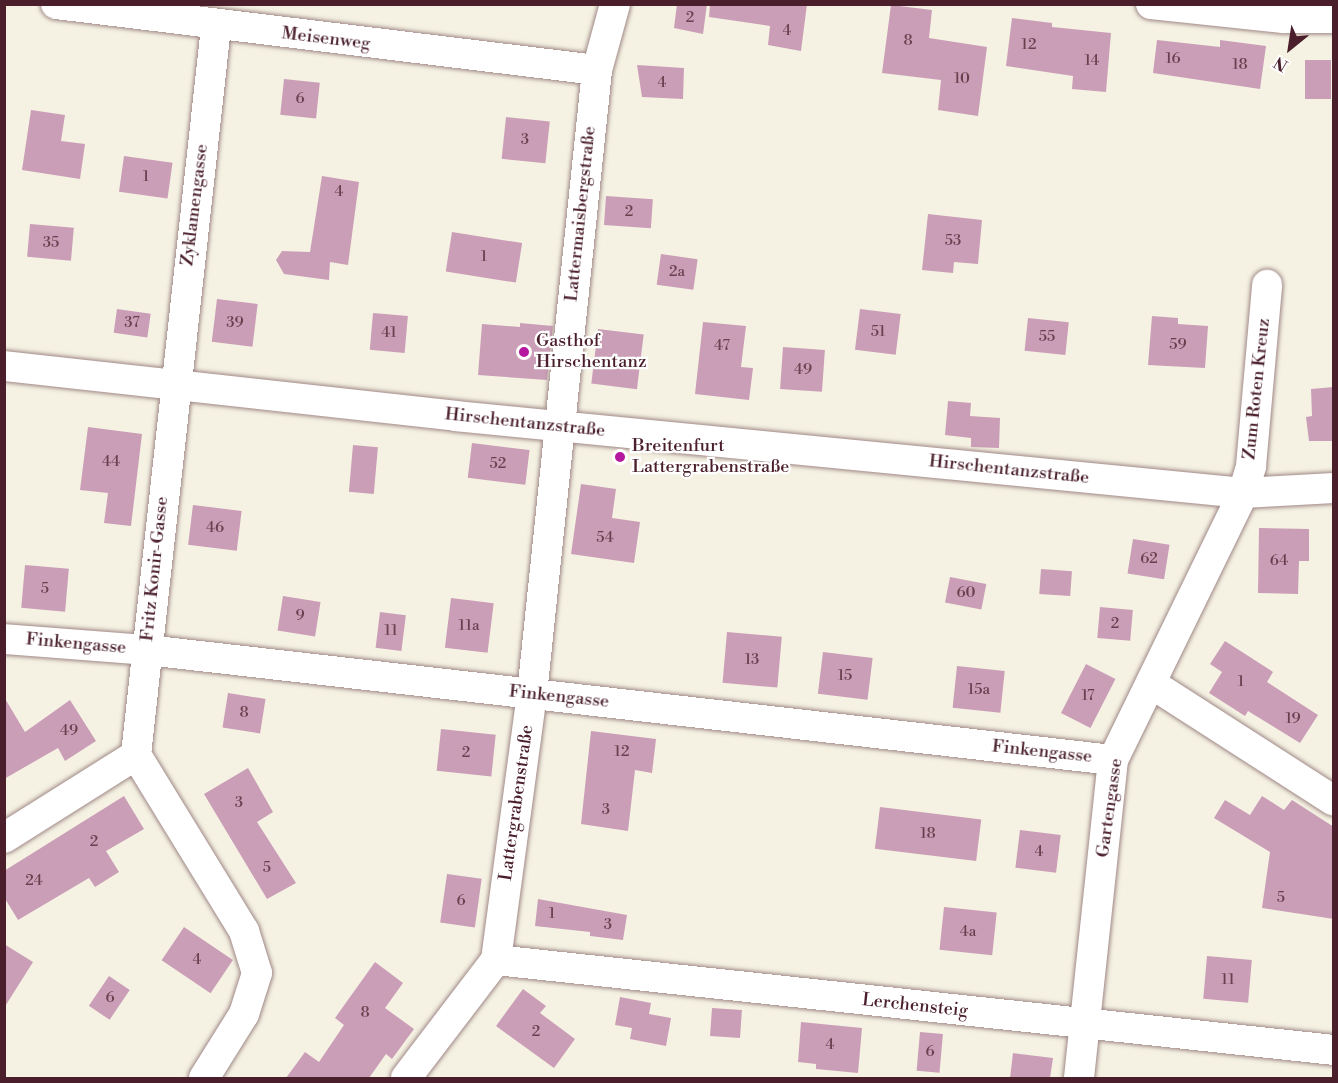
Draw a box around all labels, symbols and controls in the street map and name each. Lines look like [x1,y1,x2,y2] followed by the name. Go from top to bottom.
[686,9,694,27] house number: 2
[1260,18,1320,78] north arrow
[783,22,791,40] house number: 4
[280,23,372,55] street label: Meisenweg
[903,32,913,50] house number: 8
[1021,36,1037,54] house number: 12
[1165,50,1181,68] house number: 16
[1085,52,1099,70] house number: 14
[1271,52,1291,75] text: N
[1232,56,1248,74] house number: 18
[954,70,970,88] house number: 10
[658,74,666,92] house number: 4
[295,90,305,108] house number: 6
[561,125,601,303] street label: Lattermaisbergstraße
[521,131,529,149] house number: 3
[177,143,213,267] street label: Zyklamengasse
[143,168,149,186] house number: 1
[335,183,343,201] house number: 4
[625,203,633,221] house number: 2
[945,232,961,250] house number: 53
[43,234,59,252] house number: 35
[481,248,487,266] house number: 1
[669,263,685,281] house number: 2a
[124,314,140,332] house number: 37
[226,314,244,332] house number: 39
[1239,317,1275,461] street label: Zum Roten Kreuz
[871,323,885,341] house number: 51
[381,324,397,342] house number: 41
[1039,328,1055,346] house number: 55
[536,331,647,374] place label: Gasthof Hirschentanz
[1169,336,1187,354] house number: 59
[714,337,730,355] house number: 47
[517,345,531,359] marker: Gasthof Hirschentanz
[794,361,812,379] house number: 49
[444,404,606,442] street label: Hirschentanzstraße
[632,436,789,478] place label: Breitenfurt Lattergrabenstraße
[613,450,627,464] marker: Breitenfurt Lattergrabenstraße
[928,451,1090,489] street label: Hirschentanzstraße
[102,453,120,471] house number: 44
[490,455,506,473] house number: 52
[137,496,173,642] street label: Fritz Konir-Gasse
[206,519,224,537] house number: 46
[596,529,614,547] house number: 54
[1140,550,1158,568] house number: 62
[1270,552,1288,570] house number: 64
[41,580,49,598] house number: 5
[956,584,976,602] house number: 60
[295,607,305,625] house number: 9
[1111,615,1119,633] house number: 2
[459,617,479,635] house number: 11a
[384,622,398,640] house number: 11
[25,629,127,659] street label: Finkengasse
[745,651,759,669] house number: 13
[838,667,852,685] house number: 15
[1238,673,1244,691] house number: 1
[508,681,610,713] street label: Finkengasse
[968,681,990,699] house number: 15a
[1081,687,1095,705] house number: 17
[239,704,249,722] house number: 8
[1285,710,1301,728] house number: 19
[60,722,78,740] house number: 49
[495,724,539,882] street label: Lattergrabenstraße
[991,736,1093,768] street label: Finkengasse
[614,743,630,761] house number: 12
[462,744,470,762] house number: 2
[1092,757,1128,859] street label: Gartengasse
[235,794,243,812] house number: 3
[602,801,610,819] house number: 3
[920,825,936,843] house number: 18
[90,833,98,851] house number: 2
[1035,843,1043,861] house number: 4
[263,859,271,877] house number: 5
[25,872,43,890] house number: 24
[1277,889,1285,907] house number: 5
[456,892,466,910] house number: 6
[549,905,555,923] house number: 1
[604,916,612,934] house number: 3
[960,923,976,941] house number: 4a
[193,951,201,969] house number: 4
[1221,971,1235,989] house number: 11
[105,989,115,1007] house number: 6
[861,990,969,1022] street label: Lerchensteig
[360,1004,370,1022] house number: 8
[532,1023,540,1041] house number: 2
[826,1036,834,1054] house number: 4
[925,1043,935,1061] house number: 6

